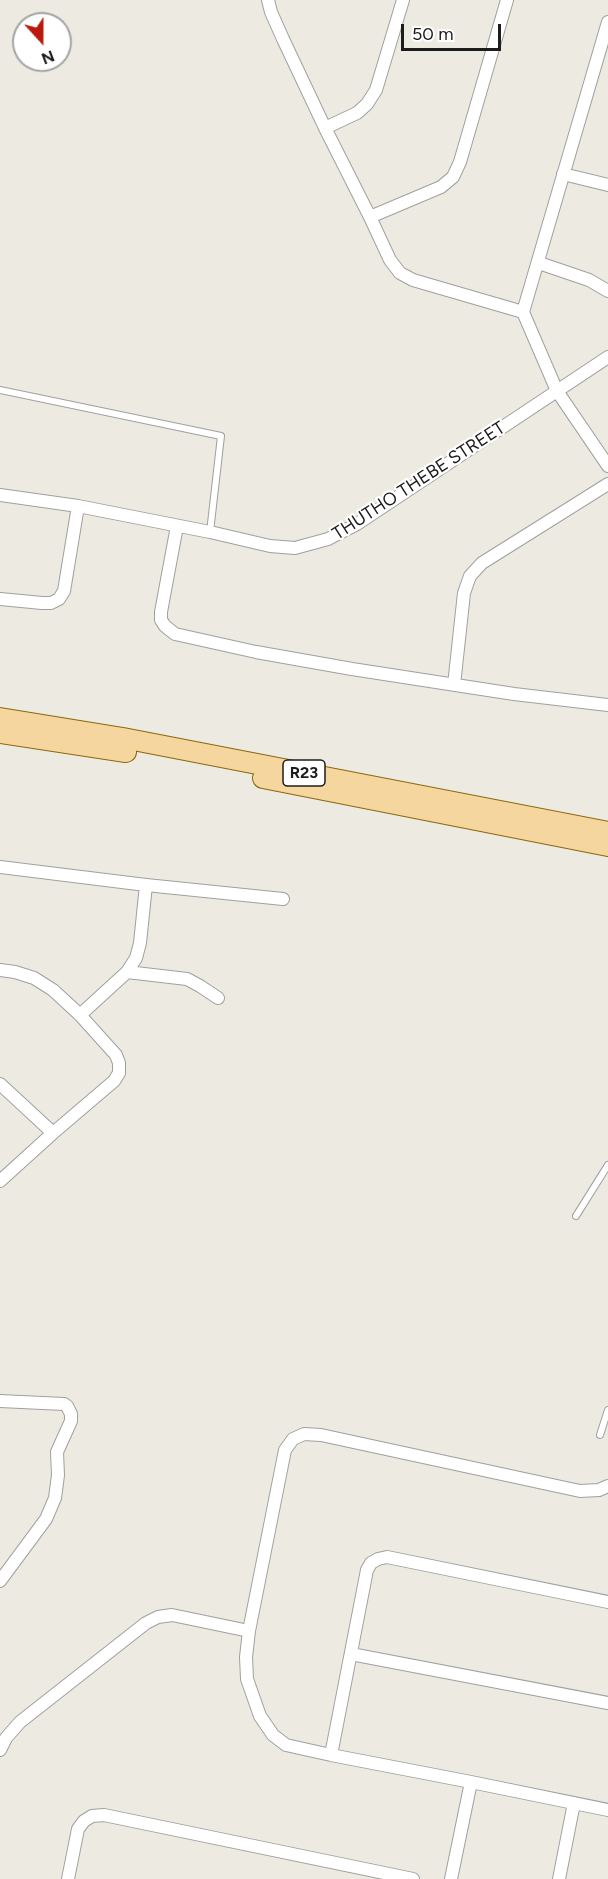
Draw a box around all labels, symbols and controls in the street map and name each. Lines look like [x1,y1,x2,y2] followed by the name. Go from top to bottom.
[12,12,72,72] north arrow
[404,12,504,50] scale bar
[412,23,454,45] text: 50 m
[39,46,57,68] text: N
[329,417,509,545] street label: THUTHO THEBE STREET
[283,760,325,786] road number: R23

